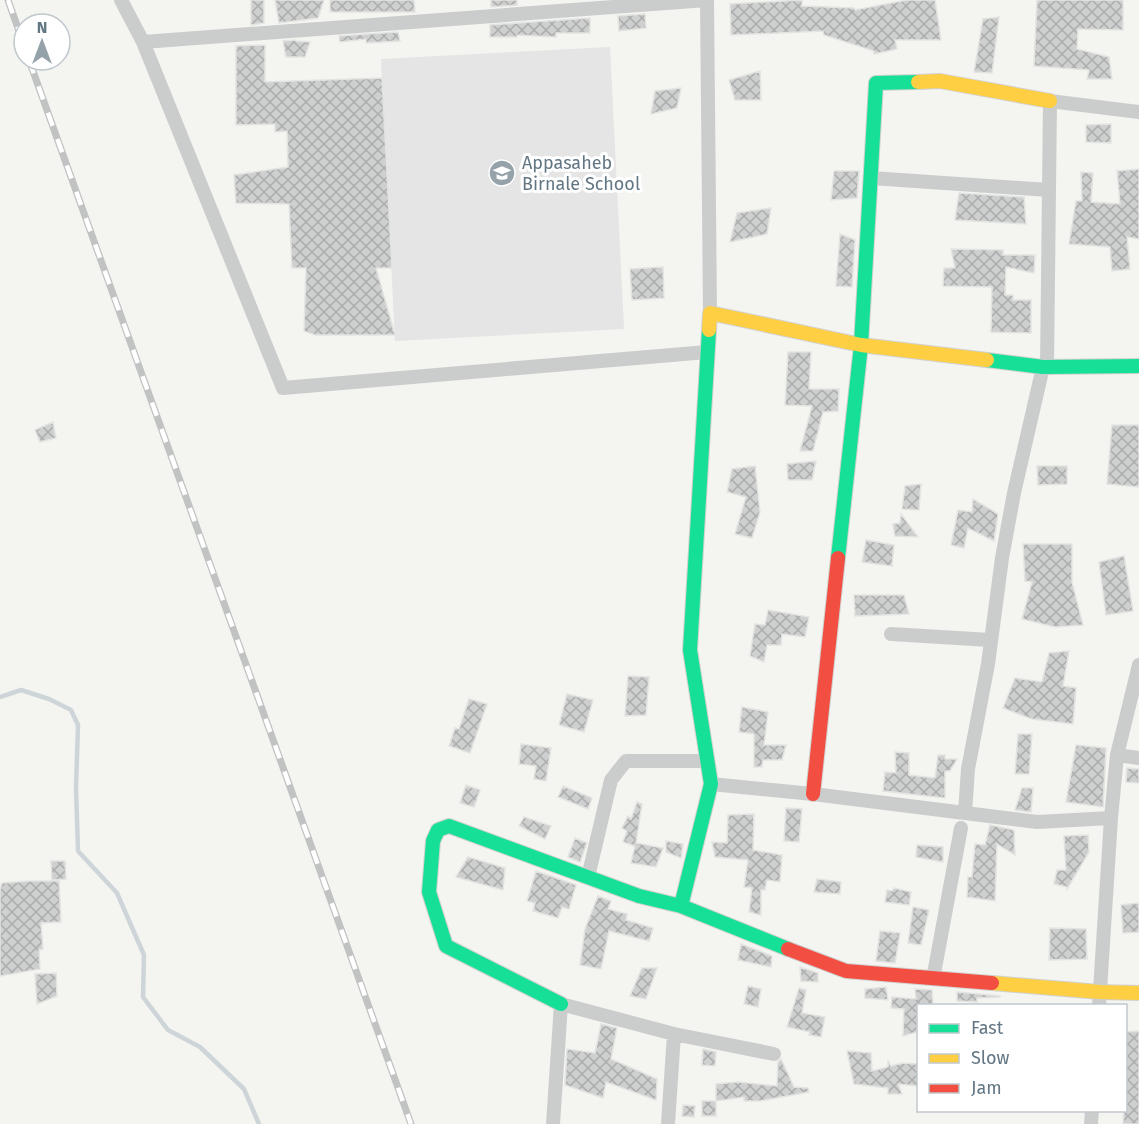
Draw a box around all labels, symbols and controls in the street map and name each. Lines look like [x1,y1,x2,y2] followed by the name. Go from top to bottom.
[12,12,72,72] north arrow
[37,18,47,37] text: N
[522,152,640,195] place label: Appasaheb Birnale School
[487,158,517,188] school or university icon: Appasaheb Birnale School
[917,1004,1127,1112] legend
[971,1017,1004,1039] text: Fast
[971,1047,1010,1069] text: Slow
[971,1077,1002,1099] text: Jam

